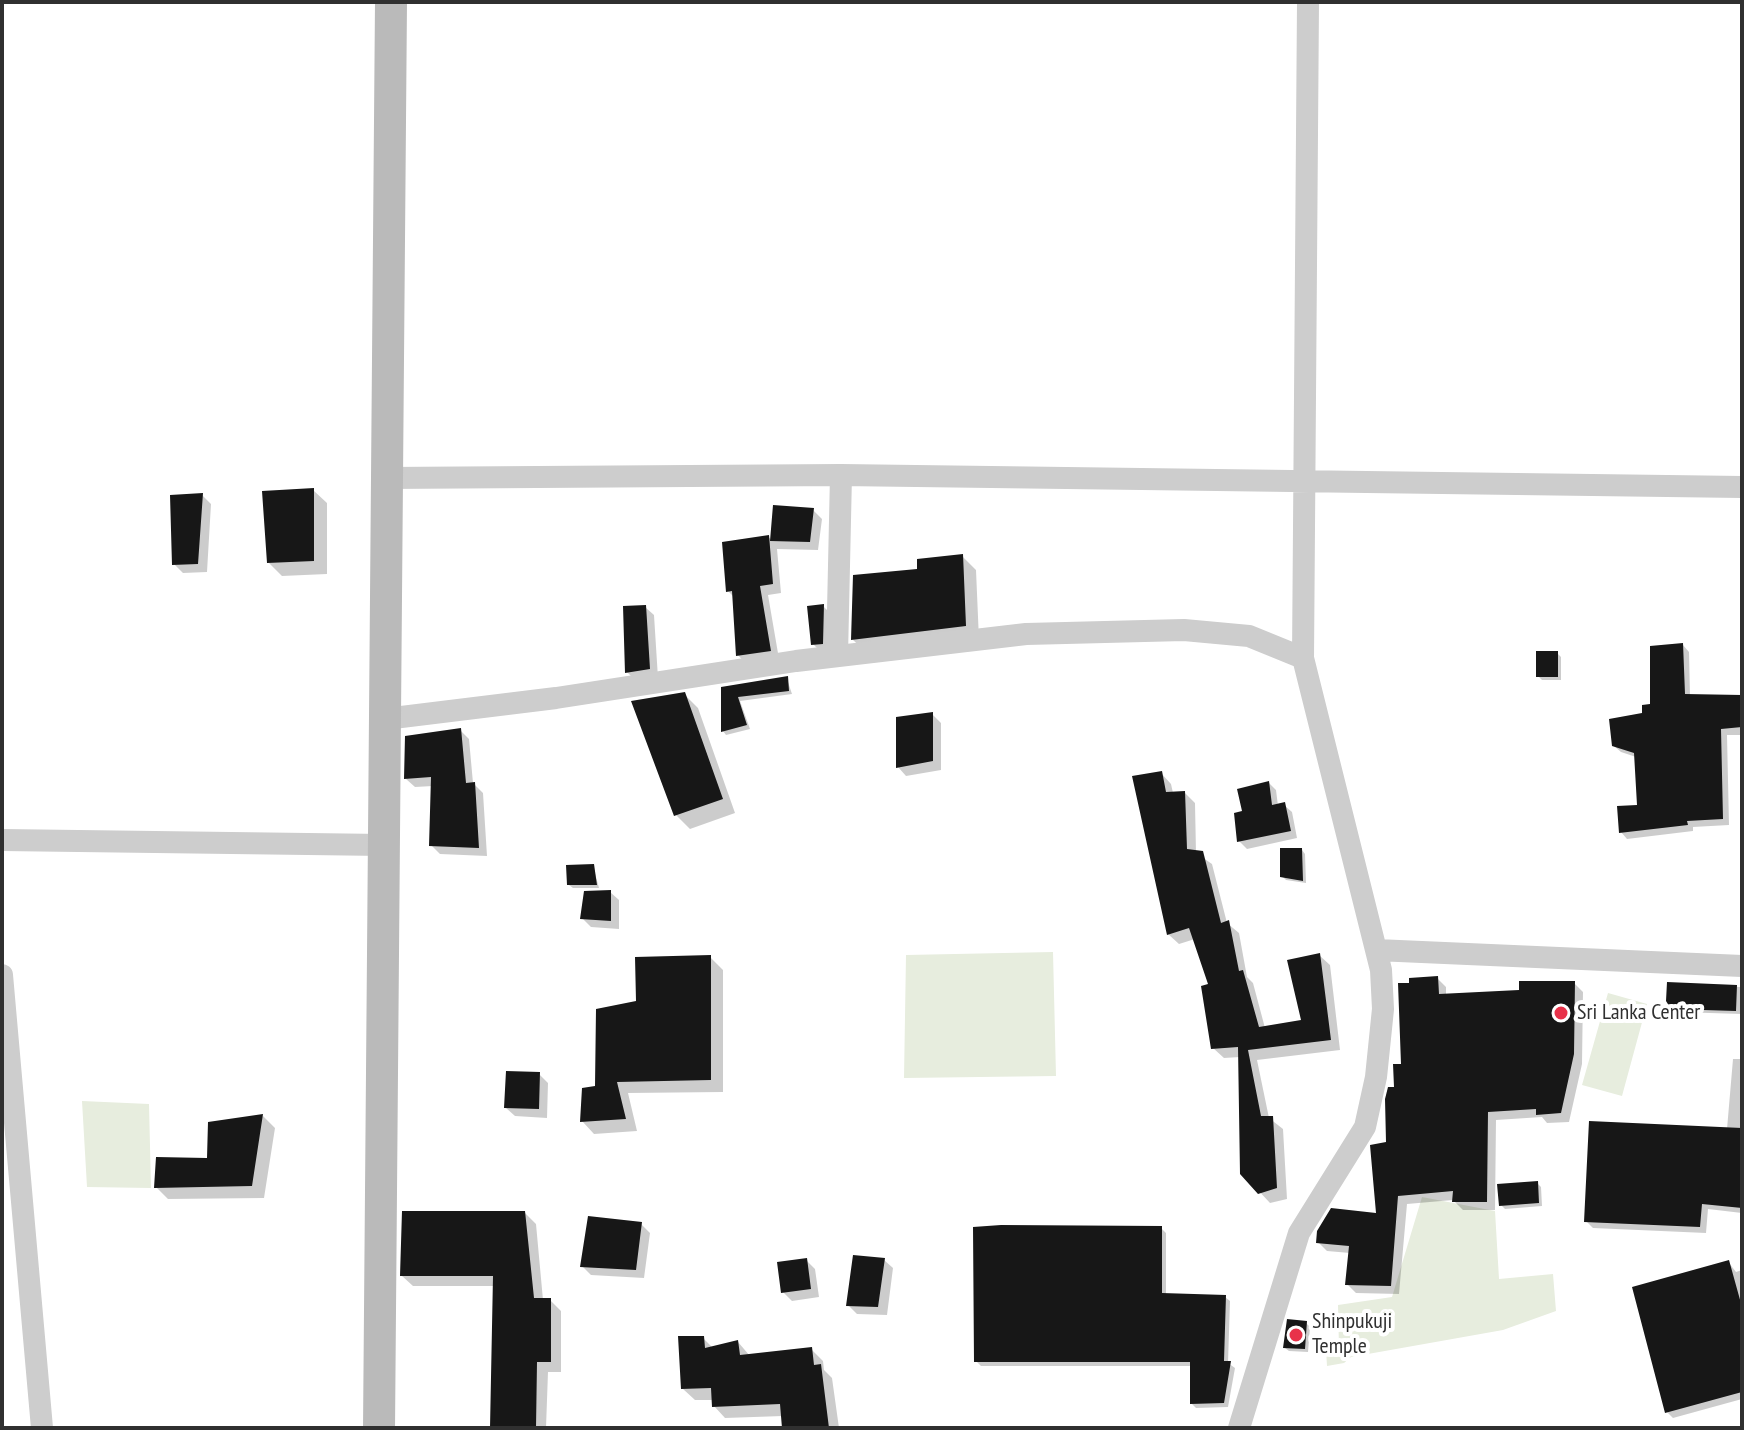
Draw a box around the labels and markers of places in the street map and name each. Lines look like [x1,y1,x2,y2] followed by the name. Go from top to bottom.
[1577,1000,1700,1026] place label: Sri Lanka Center
[1552,1004,1570,1022] marker: Sri Lanka Center
[1312,1309,1392,1360] place label: Shinpukuji Temple
[1287,1326,1305,1344] marker: Shinpukuji Temple

